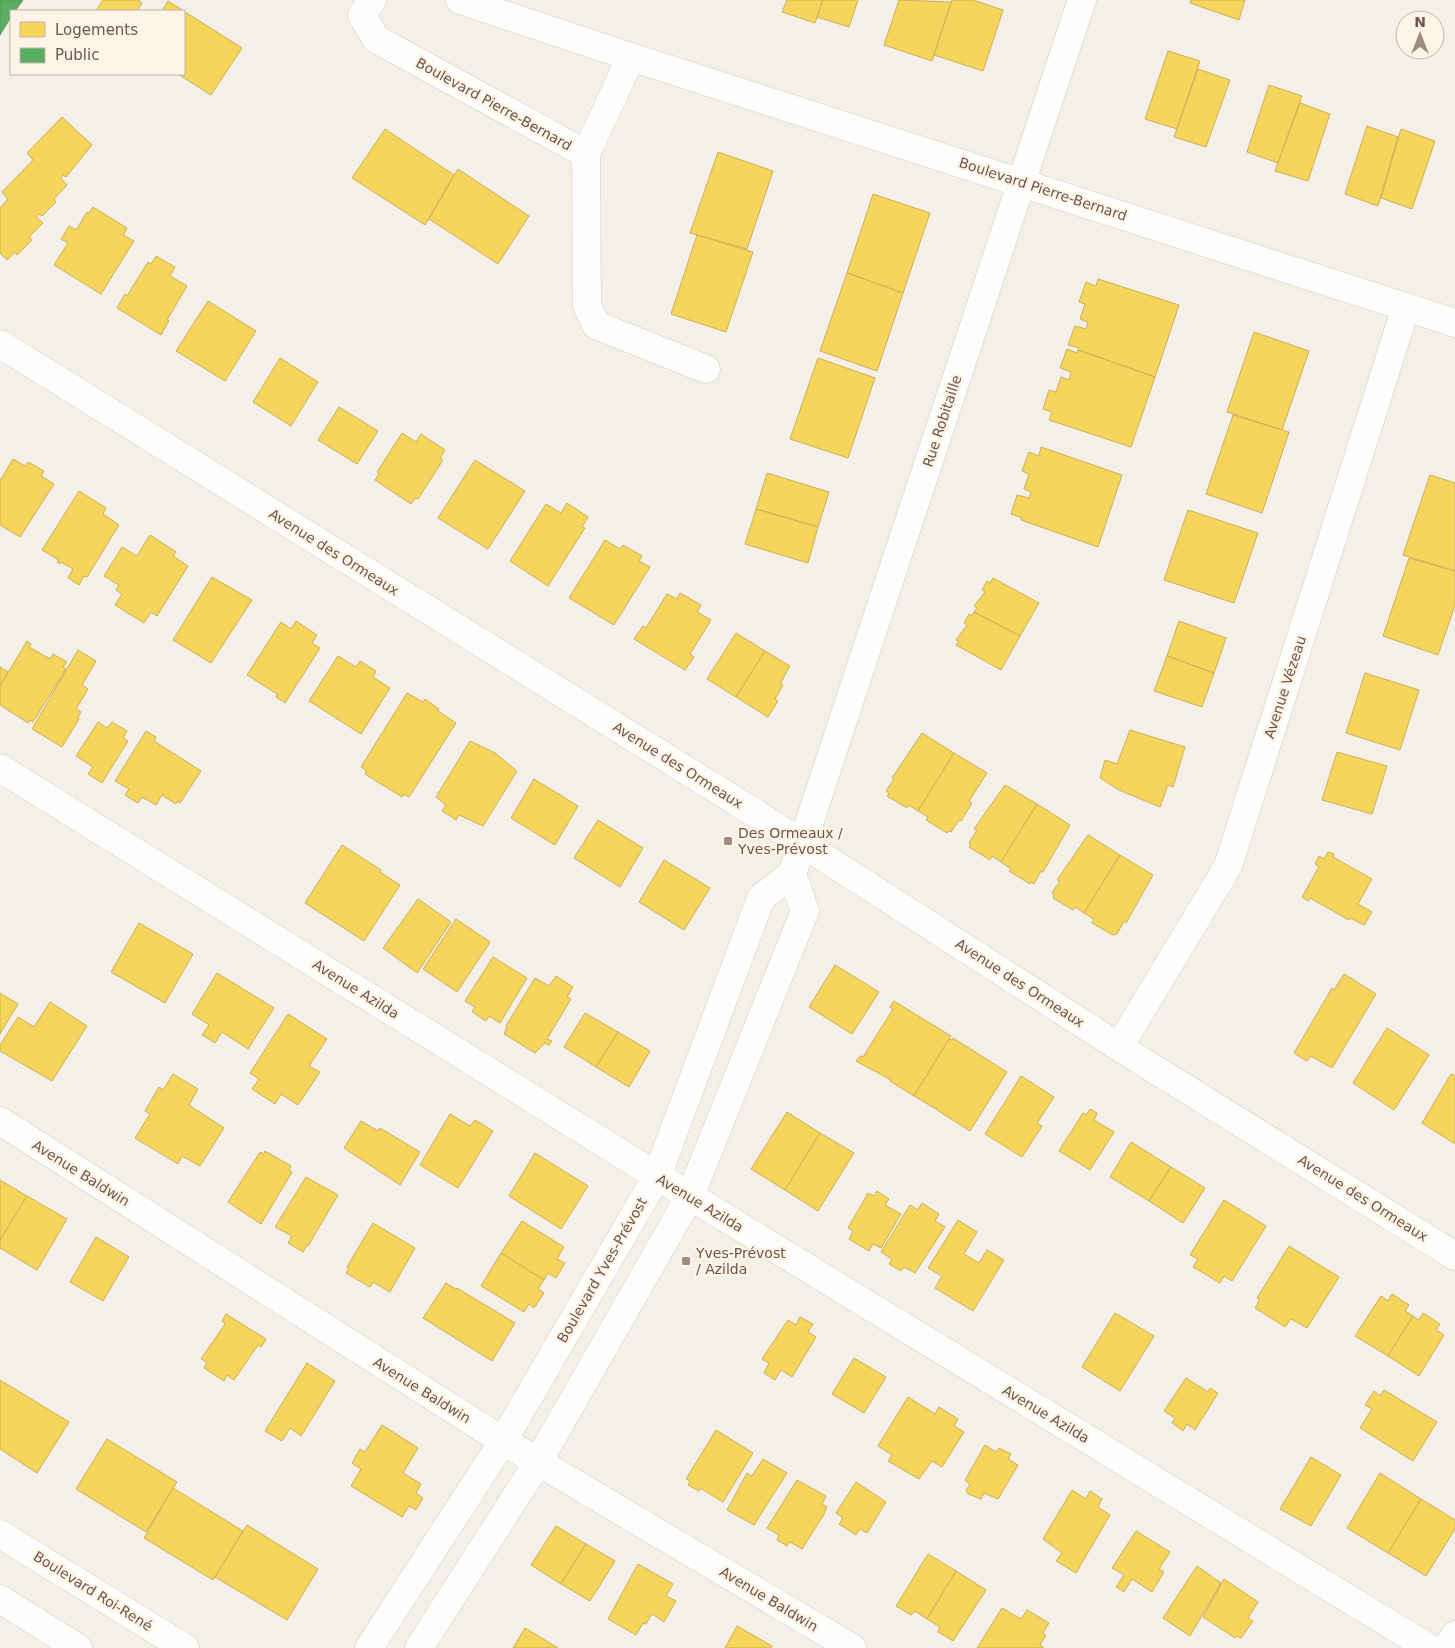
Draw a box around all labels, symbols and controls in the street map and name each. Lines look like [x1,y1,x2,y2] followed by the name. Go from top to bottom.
[10,10,185,75] legend
[1395,10,1445,60] north arrow
[1414,14,1426,30] text: N
[55,21,138,39] text: Logements
[55,46,99,64] text: Public
[413,54,575,154] street label: Boulevard Pierre-Bernard
[957,154,1129,224] street label: Boulevard Pierre-Bernard
[920,373,964,469] street label: Rue Robitaille
[266,505,402,599] street label: Avenue des Ormeaux
[1261,634,1309,740] street label: Avenue Vézeau
[610,718,746,812] street label: Avenue des Ormeaux
[737,825,843,857] place label: Des Ormeaux / Yves-Prévost
[722,835,734,847] marker: Des Ormeaux / Yves-Prévost
[953,935,1087,1031] street label: Avenue des Ormeaux
[310,956,402,1022] street label: Avenue Azilda
[29,1137,133,1209] street label: Avenue Baldwin
[1295,1151,1431,1245] street label: Avenue des Ormeaux
[654,1171,746,1235] street label: Avenue Azilda
[554,1194,650,1345] street label: Boulevard Yves-Prévost
[695,1245,786,1277] place label: Yves-Prévost / Azilda
[680,1255,692,1267] marker: Yves-Prévost / Azilda
[370,1354,474,1426] street label: Avenue Baldwin
[1000,1382,1092,1446] street label: Avenue Azilda
[31,1548,155,1634] street label: Boulevard Roi-René
[717,1563,821,1635] street label: Avenue Baldwin

